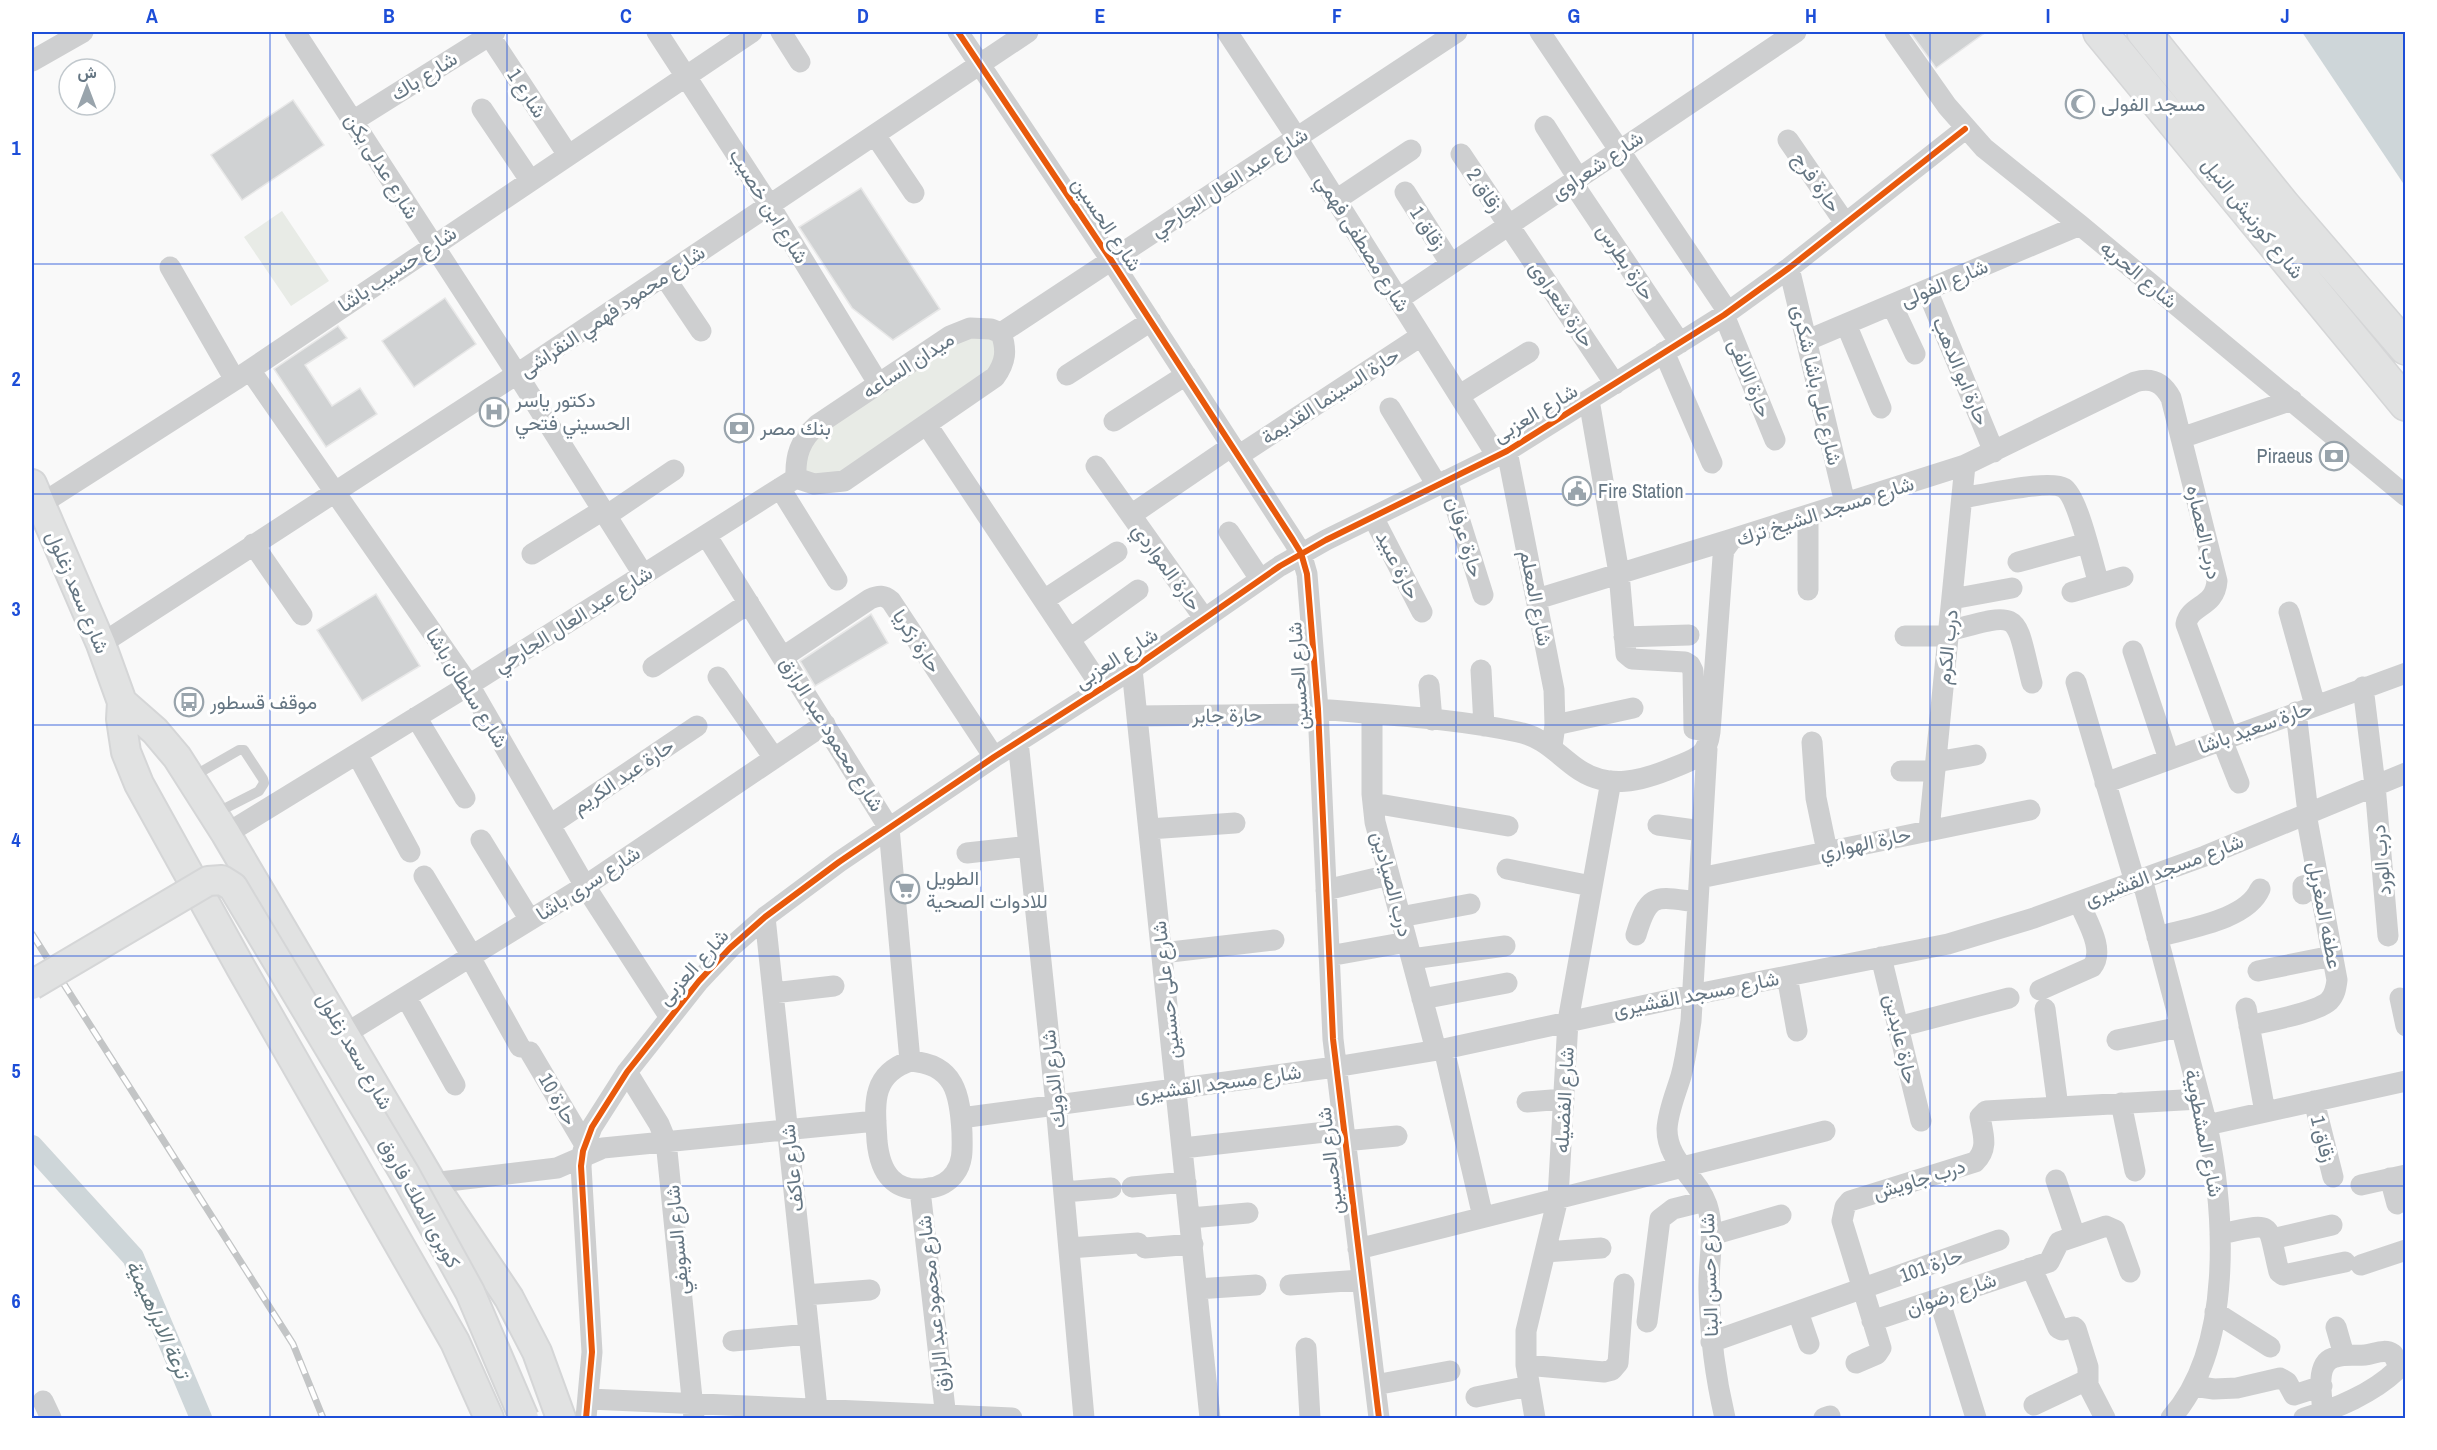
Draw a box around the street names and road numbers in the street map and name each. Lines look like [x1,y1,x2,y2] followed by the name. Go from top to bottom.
[385,45,463,107] street label: شارع باك
[501,63,553,123] street label: شارع 1
[338,108,426,224] street label: شارع عدلى يكن
[1145,121,1315,246] street label: شارع عبد العال الجارحي
[1545,124,1649,206] street label: شارع شعراوى
[722,143,816,269] street label: شارع ابن خصيب
[1786,146,1848,218] street label: حارة فرج
[2195,151,2311,285] street label: شارع كورنيش النيل
[1461,163,1510,217] street label: زقاق 2
[1307,169,1417,319] street label: شارع مصطفى فهمي
[1065,171,1149,277] street label: شارع الحسين
[1404,201,1453,255] street label: زقاق 1
[1591,218,1662,305] street label: حارة بطرس
[332,219,462,319] street label: شارع حسيب باشا
[2094,233,2184,315] street label: شارع الحريه
[513,238,712,386] street label: شارع محمود فهمي النقراشى
[1896,252,1992,314] street label: شارع الفولى
[1524,255,1601,352] street label: حارة شعراوى
[1785,302,1849,468] street label: شارع على باشا شكرى
[1927,312,1996,429] street label: حارة ابو الدهب
[857,325,959,404] street label: ميدان الساعه
[1722,335,1778,421] street label: حارة الالفى
[1256,341,1404,450] street label: حارة السينما القديمة
[1487,377,1583,449] street label: شارع العزبى
[1733,469,1917,553] street label: شارع مسجد الشيخ ترك
[2181,482,2228,582] street label: درب العصاره
[1441,493,1490,580] street label: حارة عرفان
[1123,517,1208,618] street label: حارة المواردي
[40,526,116,658] street label: شارع سعد زغلول
[1370,526,1427,603] street label: حارة عبيد
[1513,548,1559,648] street label: شارع المعلم
[488,559,659,682] street label: شارع عبد العال الجارحي
[887,604,948,678] street label: حارة زكريا
[1929,608,1964,686] street label: درب الكرم
[1069,620,1163,696] street label: شارع العزبى
[1280,621,1316,731] street label: شارع الحسين
[419,623,515,753] street label: شارع سلطان باشا
[773,651,891,817] street label: شارع محمود عبد الرازق
[2194,693,2316,760] street label: حارة سعيد باشا
[1191,700,1262,729] street label: حارة جابر
[566,732,679,820] street label: حارة عبد الكريم
[1817,820,1914,869] street label: حارة الهواري
[2364,823,2397,897] street label: درب الورد
[2080,827,2248,913] street label: شارع مسجد القشيرى
[1365,828,1419,939] street label: درب الصيادين
[530,839,646,927] street label: شارع سرى باشا
[2302,859,2349,971] street label: عطفه المغربل
[1145,920,1187,1060] street label: شارع على حسنين
[651,922,735,1012] street label: شارع العزبى
[1611,964,1781,1024] street label: شارع مسجد القشيرى
[310,987,400,1115] street label: شارع سعد زغلول
[1878,991,1925,1086] street label: حارة عابدين
[1034,1028,1072,1130] street label: شارع الدويك
[1547,1046,1581,1154] street label: شارع الفضيله
[1133,1057,1303,1109] street label: شارع مسجد القشيرى
[2178,1067,2230,1199] street label: شارع المشطوبية
[533,1068,584,1130] street label: حارة 10
[1310,1106,1350,1216] street label: شارع الحسين
[2305,1113,2342,1165] street label: زقاق 1
[773,1123,811,1213] street label: شارع عاكف
[374,1133,467,1273] street label: كوبرى الملك فاروق
[1869,1152,1968,1205] street label: درب جاويش
[658,1184,699,1296] street label: شارع السويفي
[1693,1213,1725,1337] street label: شارع حسن البنا
[910,1214,956,1394] street label: شارع محمود عبد الرازق
[1896,1241,1966,1288] street label: حارة 101
[1902,1265,2000,1323] street label: شارع رضوان

